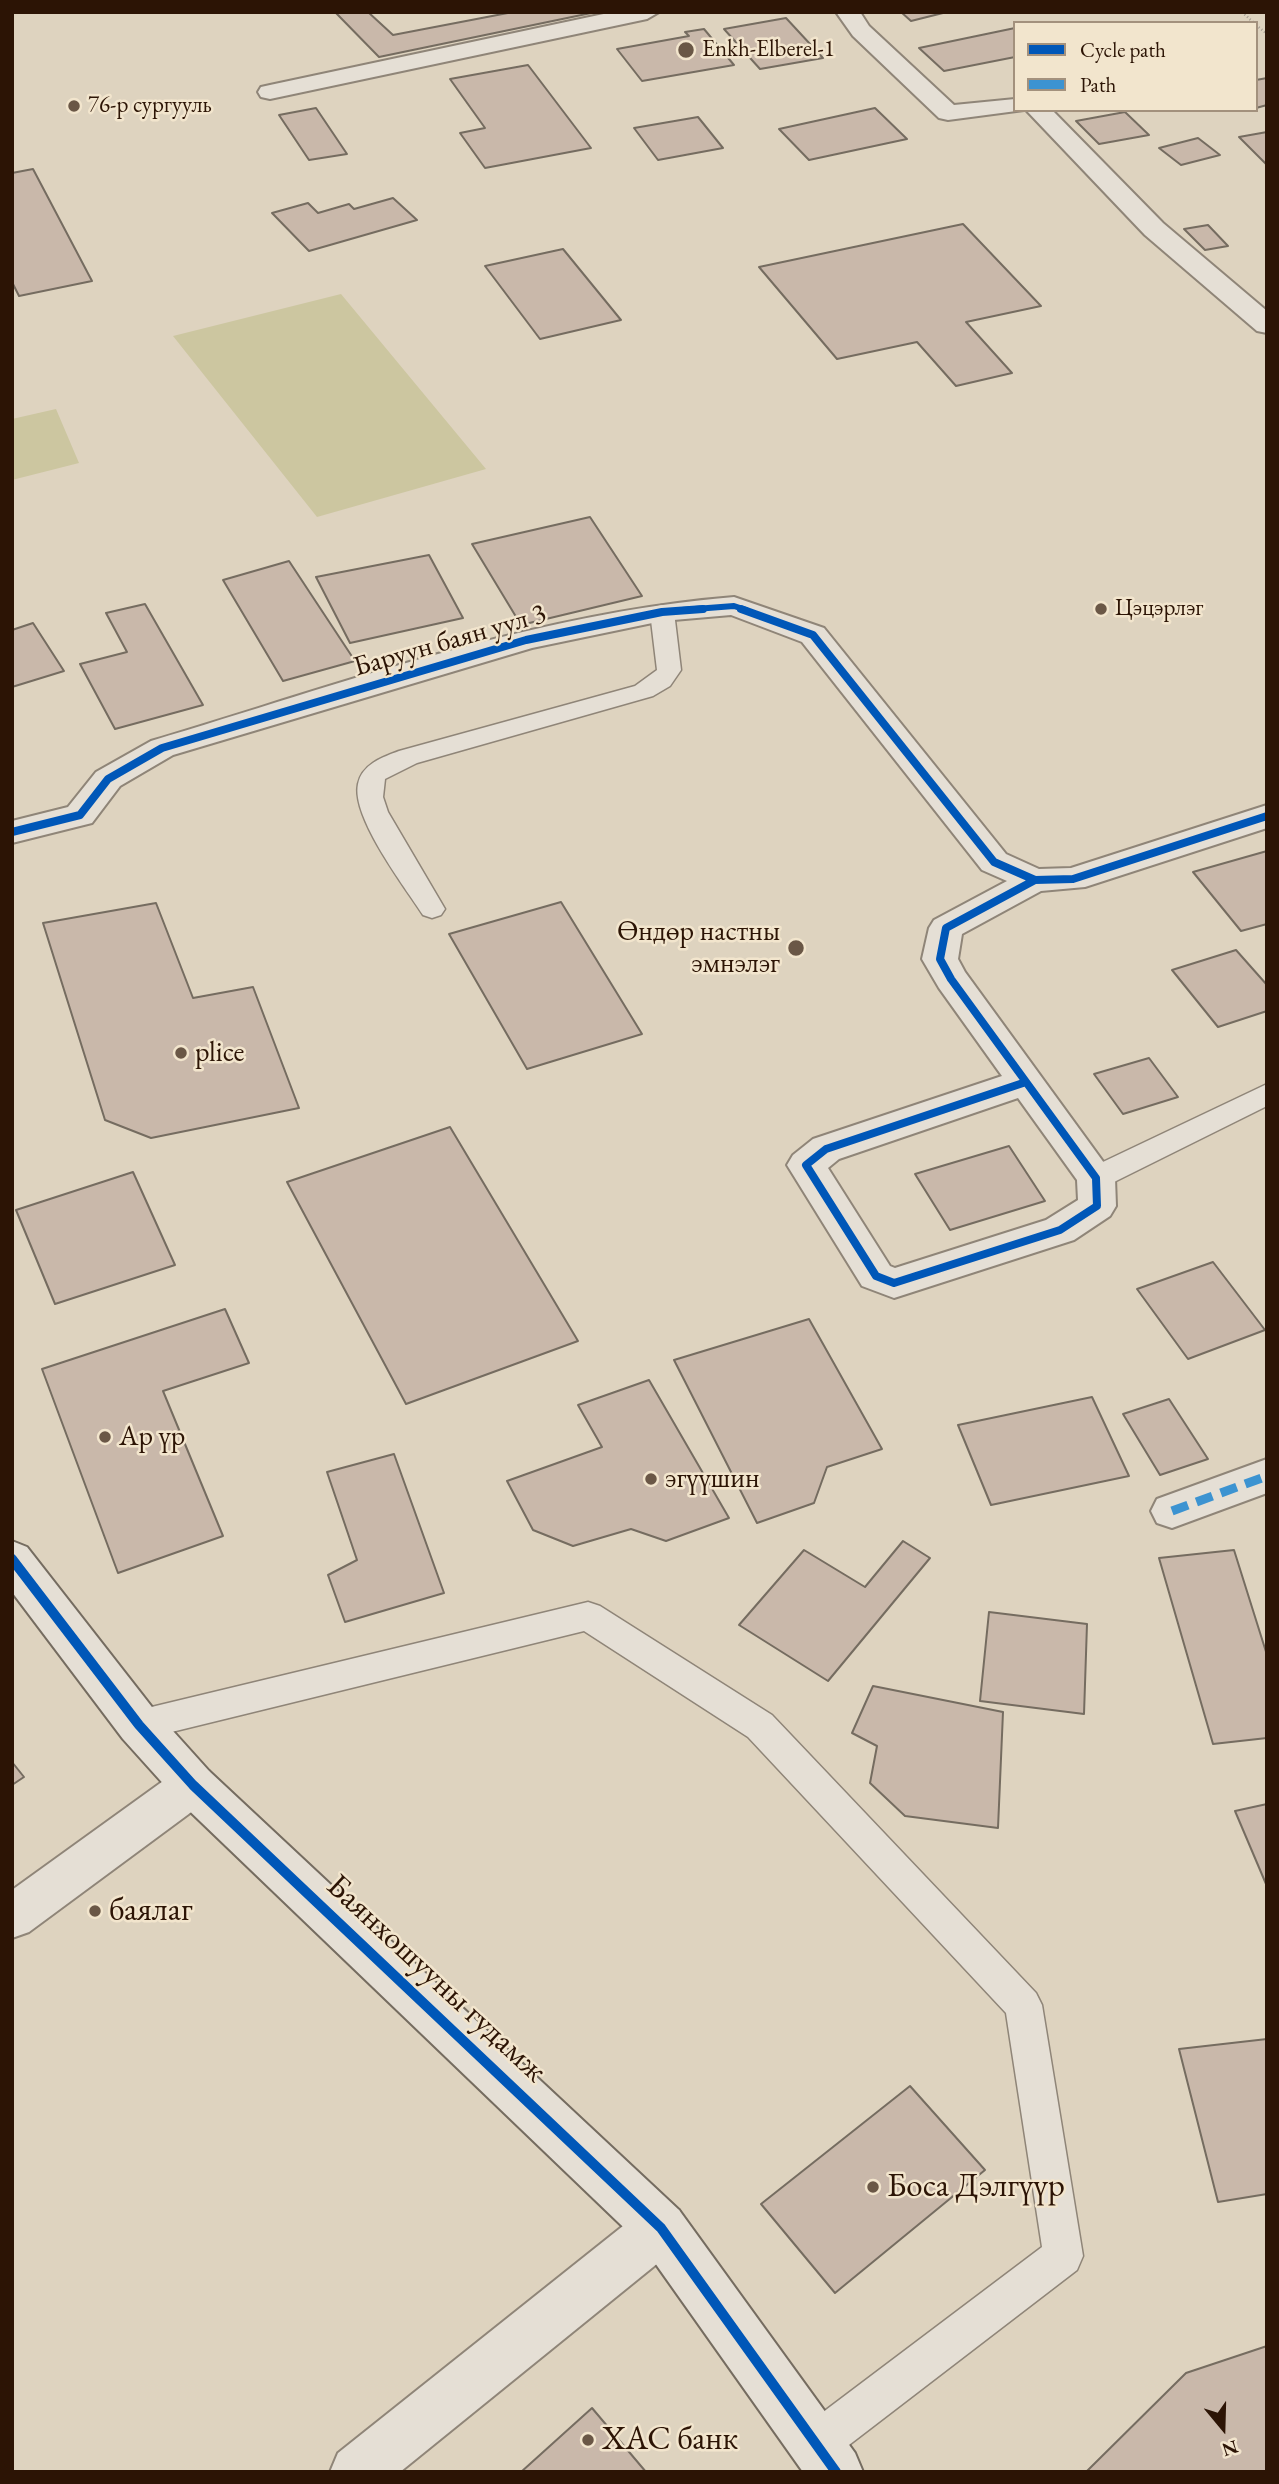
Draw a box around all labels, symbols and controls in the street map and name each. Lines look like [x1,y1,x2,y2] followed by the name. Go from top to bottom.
[1013,21,1258,112] legend
[702,36,835,64] place label: Enkh-Elberel-1
[1080,36,1166,63] text: Cycle path
[676,40,696,60] marker: Enkh-Elberel-1
[1080,71,1116,98] text: Path
[88,92,212,120] place label: 76-р сургууль
[66,98,82,114] marker: 76-р сургууль
[1115,595,1203,623] place label: Цэцэрлэг
[350,597,550,685] street label: Баруун баян уул 3
[1093,601,1109,617] marker: Цэцэрлэг
[617,915,780,981] place label: Өндөр настны эмнэлэг
[786,938,806,958] marker: Өндөр настны эмнэлэг
[195,1036,244,1070] place label: plice
[173,1045,189,1061] marker: plice
[119,1420,185,1454] place label: Ар үр
[97,1429,113,1445] marker: Ар үр
[665,1462,760,1496] place label: эгүүшин
[643,1471,659,1487] marker: эгүүшин
[317,1867,555,2091] street label: Баянхошууны гудамж
[109,1891,193,1931] place label: баялаг
[87,1903,103,1919] marker: баялаг
[887,2167,1065,2207] place label: Боса Дэлгүүр
[865,2179,881,2195] marker: Боса Дэлгүүр
[1188,2393,1258,2463] north arrow
[602,2420,738,2460] place label: ХАС банк
[580,2432,596,2448] marker: ХАС банк
[1219,2434,1241,2463] text: N

